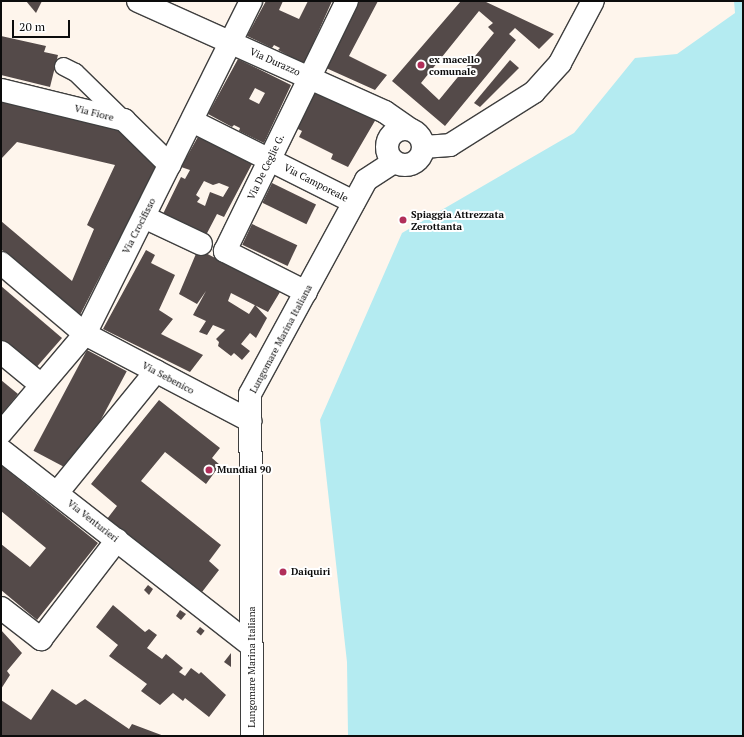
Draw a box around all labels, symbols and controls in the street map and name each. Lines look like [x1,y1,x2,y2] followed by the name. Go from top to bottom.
[14,12,72,38] scale bar
[19,19,45,34] text: 20 m
[248,46,302,78] street label: Via Durazzo
[429,53,480,76] place label: ex macello comunale
[416,60,426,70] marker: ex macello comunale
[73,102,115,124] street label: Via Fiore
[245,132,287,202] street label: Via De Ceglie G.
[282,162,350,204] street label: Via Camporeale
[120,196,158,256] street label: Via Crocifisso
[411,208,504,232] place label: Spiaggia Attrezzata Zerottanta
[398,215,408,225] marker: Spiaggia Attrezzata Zerottanta
[247,283,315,395] street label: Lungomare Marina Italiana
[140,359,196,397] street label: Via Sebenico
[217,464,271,476] place label: Mundial 90
[204,465,214,475] marker: Mundial 90
[65,497,121,545] street label: Via Venturieri
[291,566,330,578] place label: Daiquiri
[278,567,288,577] marker: Daiquiri
[246,606,258,728] street label: Lungomare Marina Italiana

